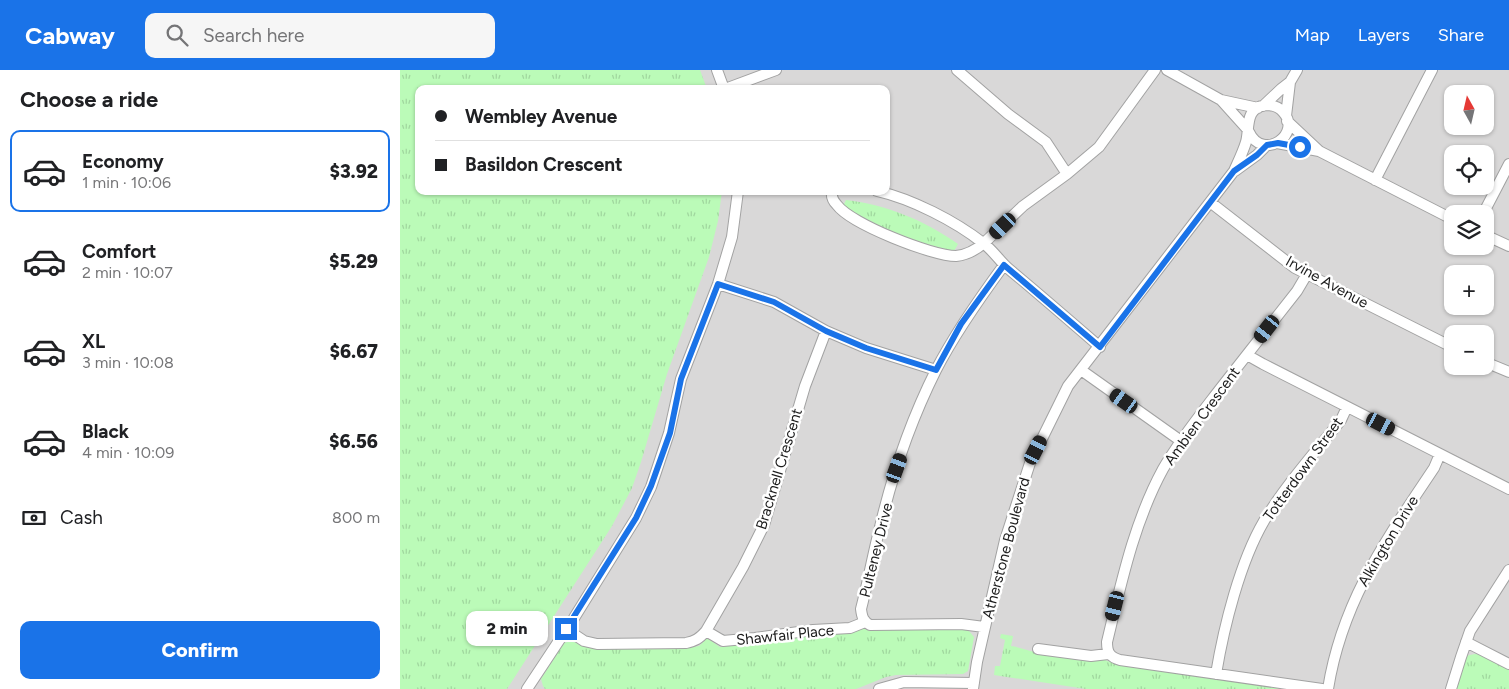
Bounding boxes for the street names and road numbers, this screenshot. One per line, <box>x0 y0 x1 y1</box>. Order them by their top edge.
street label: Irvine Avenue <box>1283 252 1371 312</box>
street label: Ambien Crescent <box>1160 363 1244 469</box>
street label: Bracknell Crescent <box>752 406 806 532</box>
street label: Totterdown Street <box>1259 413 1347 524</box>
street label: Atherstone Boulevard <box>978 475 1034 621</box>
street label: Alkington Drive <box>1354 492 1422 590</box>
street label: Pulteney Drive <box>856 501 896 599</box>
street label: Shawfair Place <box>735 621 835 649</box>

